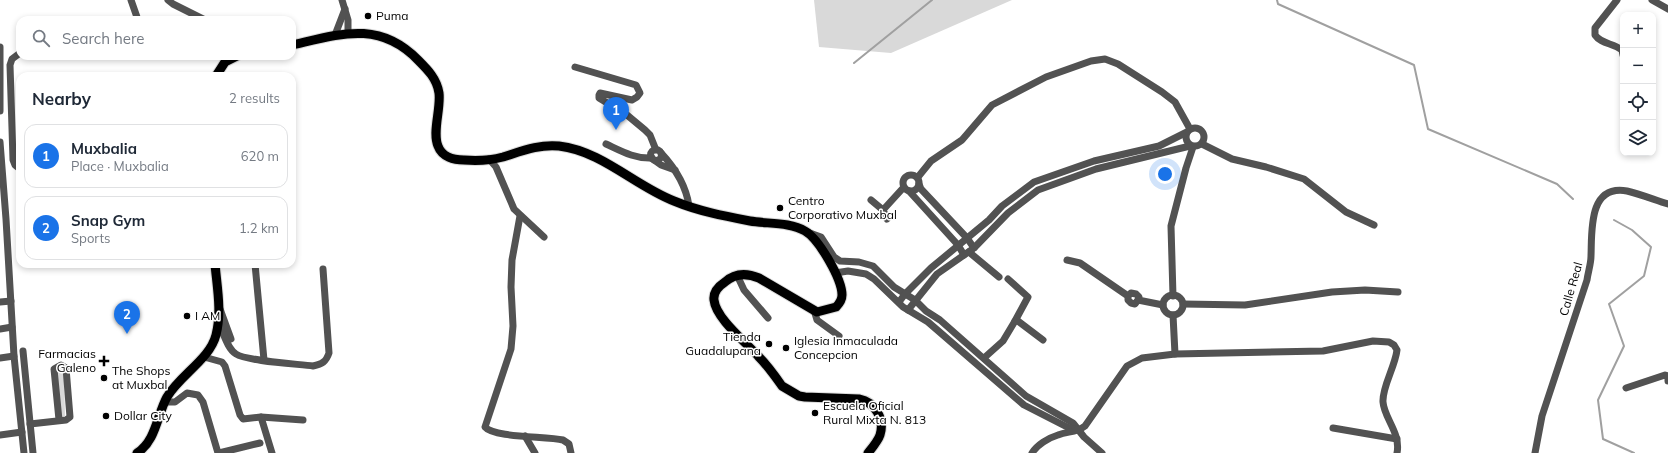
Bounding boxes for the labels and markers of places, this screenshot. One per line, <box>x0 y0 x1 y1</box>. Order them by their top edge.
place label: Puma <box>376 8 408 23</box>
marker: Puma <box>363 11 373 21</box>
pin: 1 <box>603 97 629 130</box>
place label: Centro Corporativo Muxbal <box>788 193 897 222</box>
marker: Centro Corporativo Muxbal <box>775 203 785 213</box>
pin: 2 <box>114 301 140 334</box>
place label: I AM <box>195 308 220 323</box>
marker: I AM <box>182 311 192 321</box>
place label: Tienda Guadalupana <box>685 329 761 358</box>
place label: Iglesia Inmaculada Concepcion <box>794 333 898 362</box>
marker: Tienda Guadalupana <box>764 339 774 349</box>
marker: Iglesia Inmaculada Concepcion <box>781 343 791 353</box>
place label: Farmacias Galeno <box>38 346 96 375</box>
marker: Farmacias Galeno <box>99 356 109 366</box>
place label: The Shops at Muxbal <box>112 363 171 392</box>
marker: The Shops at Muxbal <box>99 373 109 383</box>
place label: Escuela Oficial Rural Mixta N. 813 <box>823 398 926 427</box>
place label: Dollar City <box>114 408 173 423</box>
marker: Escuela Oficial Rural Mixta N. 813 <box>810 408 820 418</box>
marker: Dollar City <box>101 411 111 421</box>

